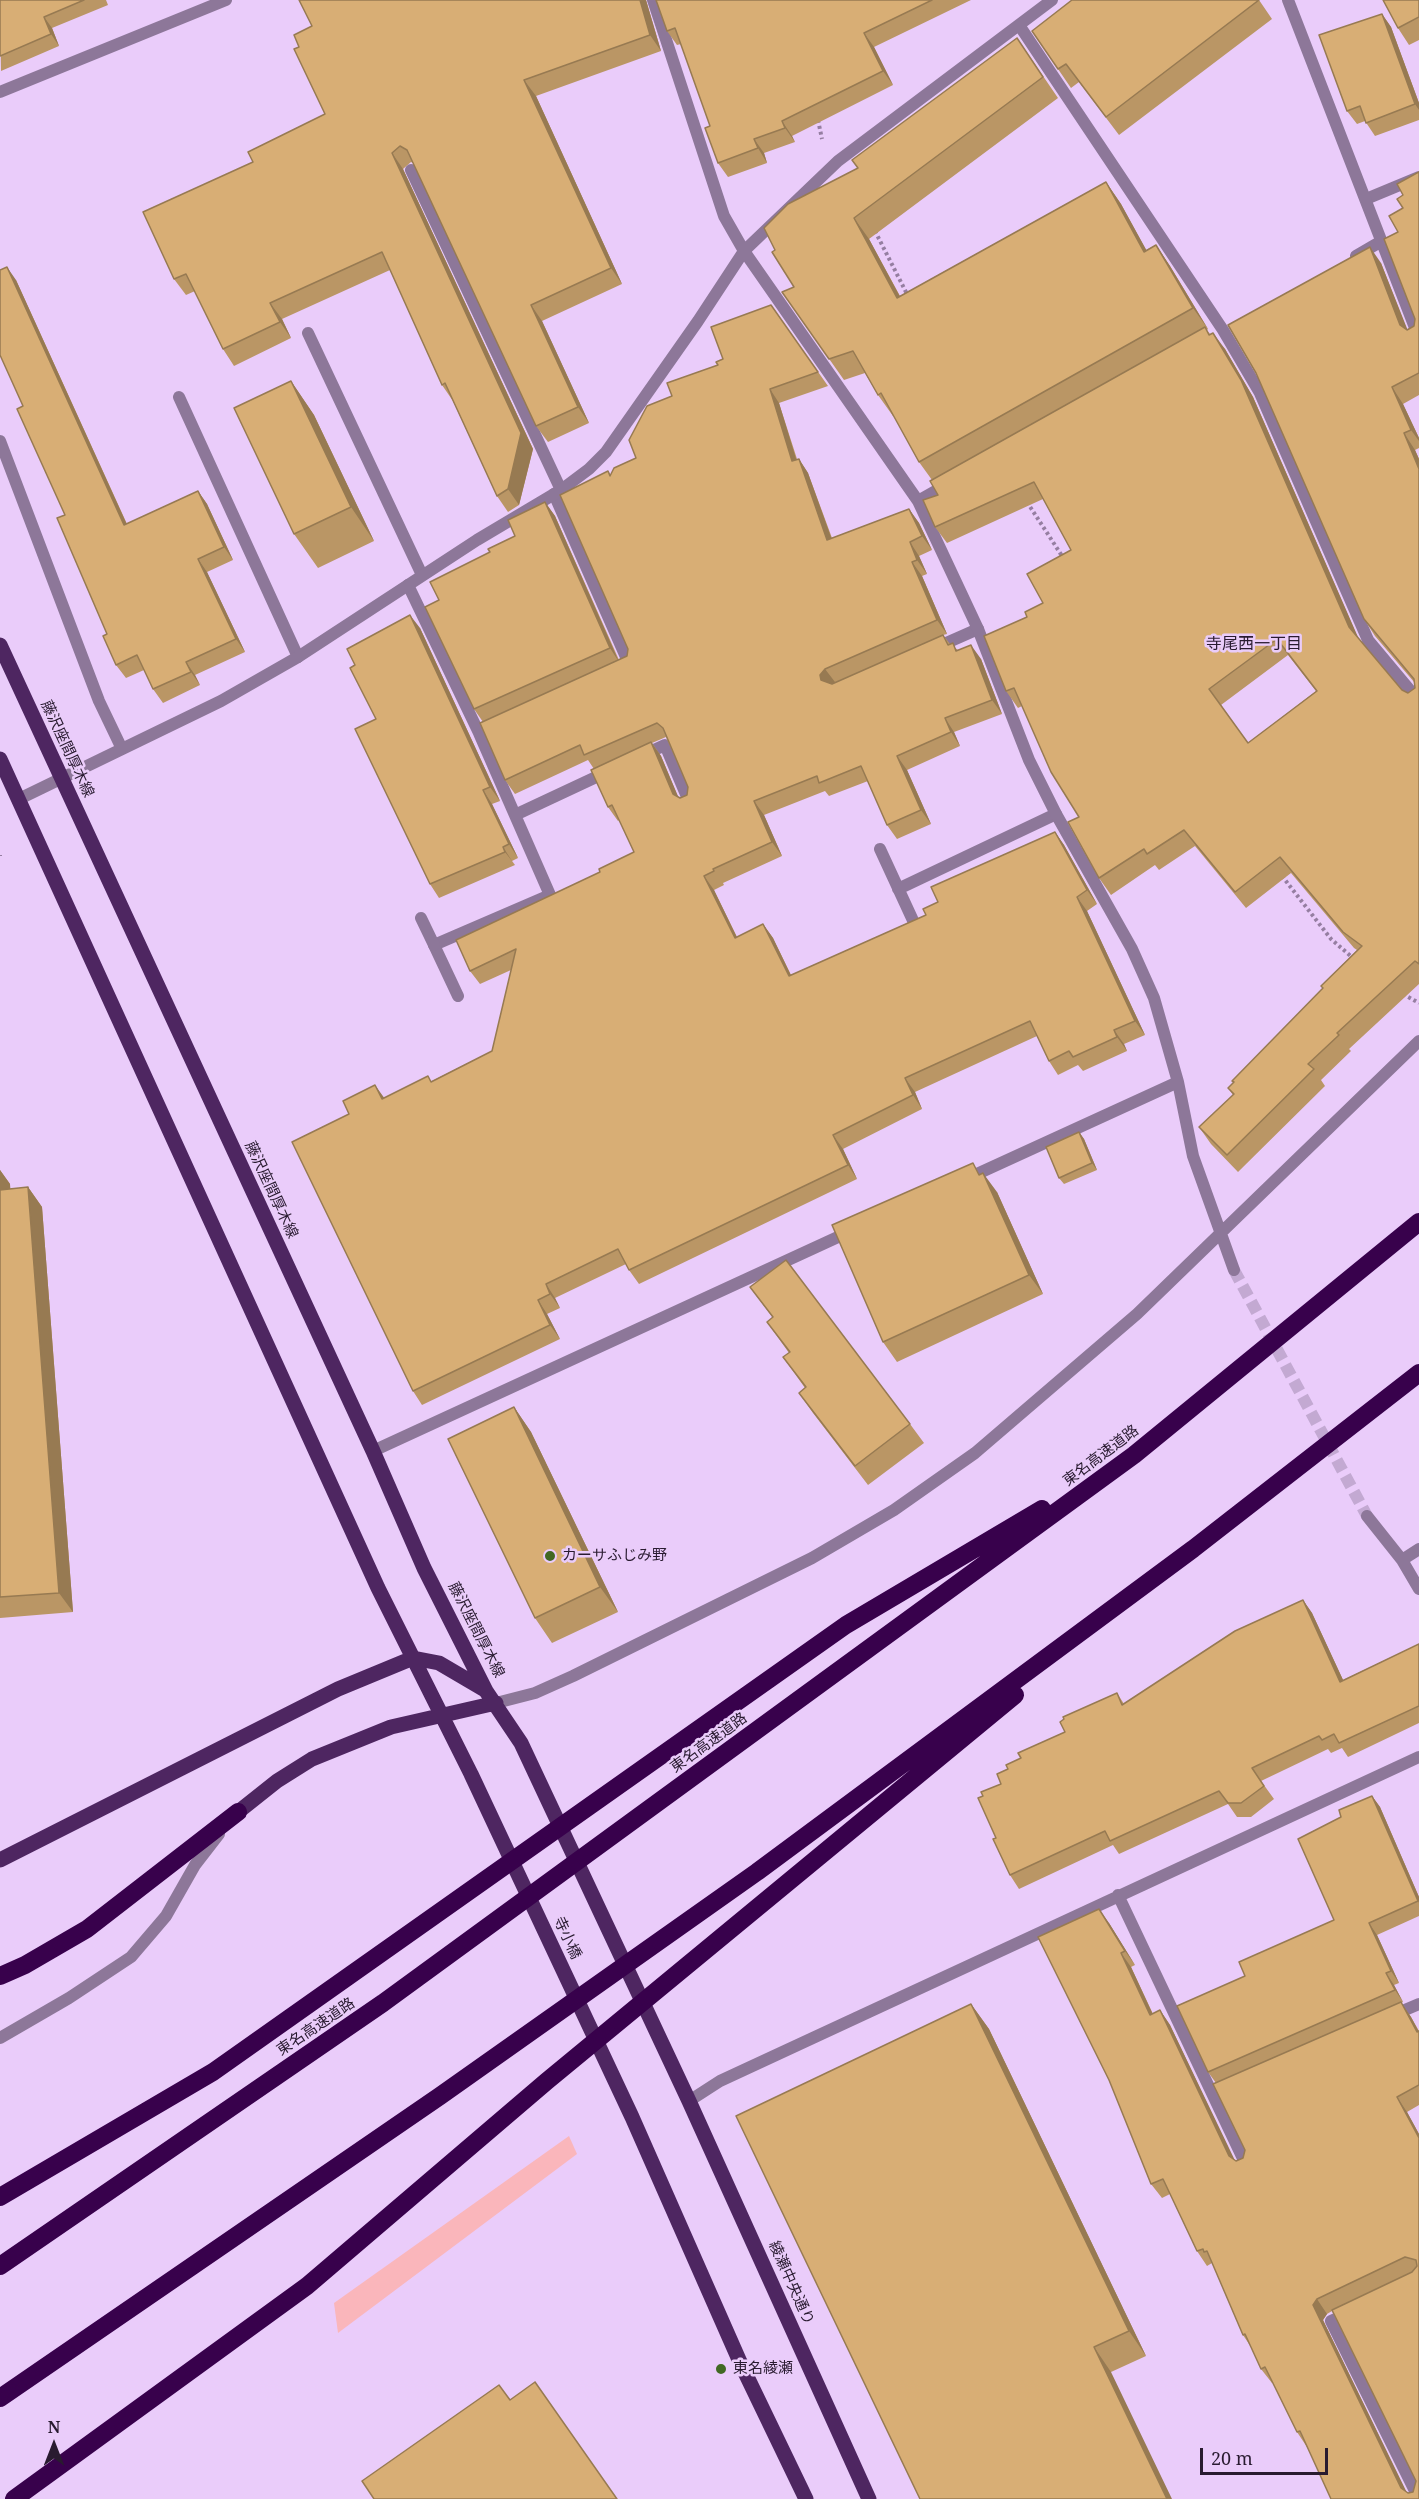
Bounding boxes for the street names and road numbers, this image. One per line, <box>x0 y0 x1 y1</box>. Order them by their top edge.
street label: 藤沢座間厚木線 <box>37 698 97 800</box>
street label: 藤沢座間厚木線 <box>241 1139 301 1241</box>
street label: 東名高速道路 <box>1060 1422 1142 1490</box>
street label: 藤沢座間厚木線 <box>444 1579 508 1681</box>
street label: 東名高速道路 <box>667 1709 751 1777</box>
street label: 寺小橋 <box>549 1914 585 1962</box>
street label: 東名高速道路 <box>274 1994 358 2060</box>
street label: 綾瀬中央通り <box>764 2238 818 2328</box>

